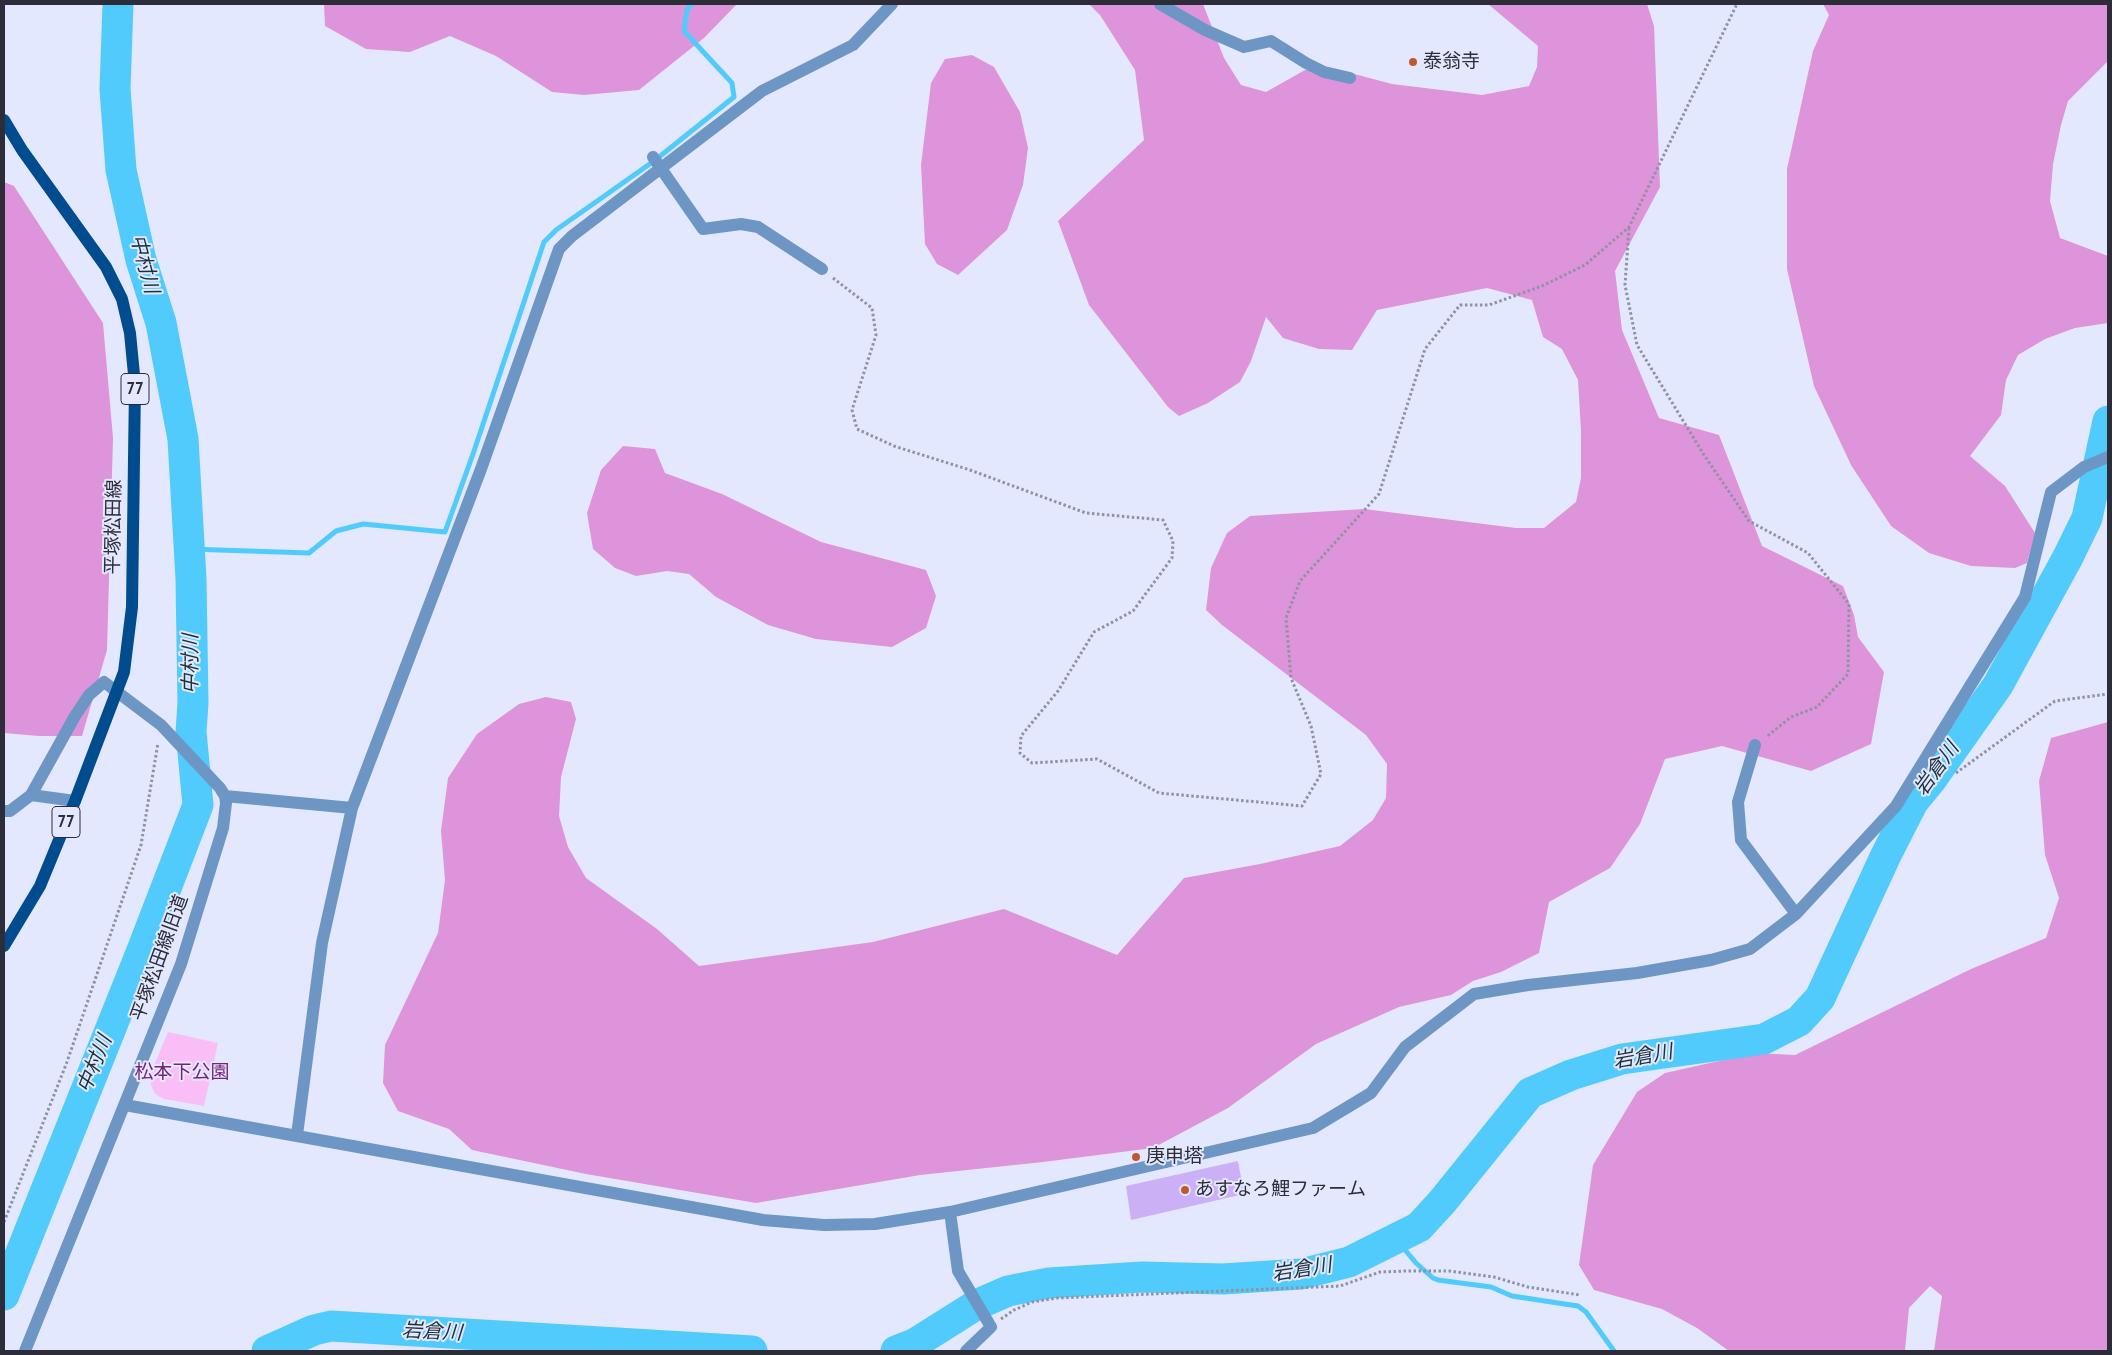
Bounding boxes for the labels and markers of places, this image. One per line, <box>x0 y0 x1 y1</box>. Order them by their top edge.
place label: 泰翁寺 <box>1423 51 1480 73</box>
marker: 泰翁寺 <box>1407 56 1419 68</box>
place label: 庚申塔 <box>1146 1146 1203 1168</box>
marker: 庚申塔 <box>1130 1151 1142 1163</box>
place label: あすなろ鯉ファーム <box>1195 1179 1366 1201</box>
marker: あすなろ鯉ファーム <box>1179 1184 1191 1196</box>

